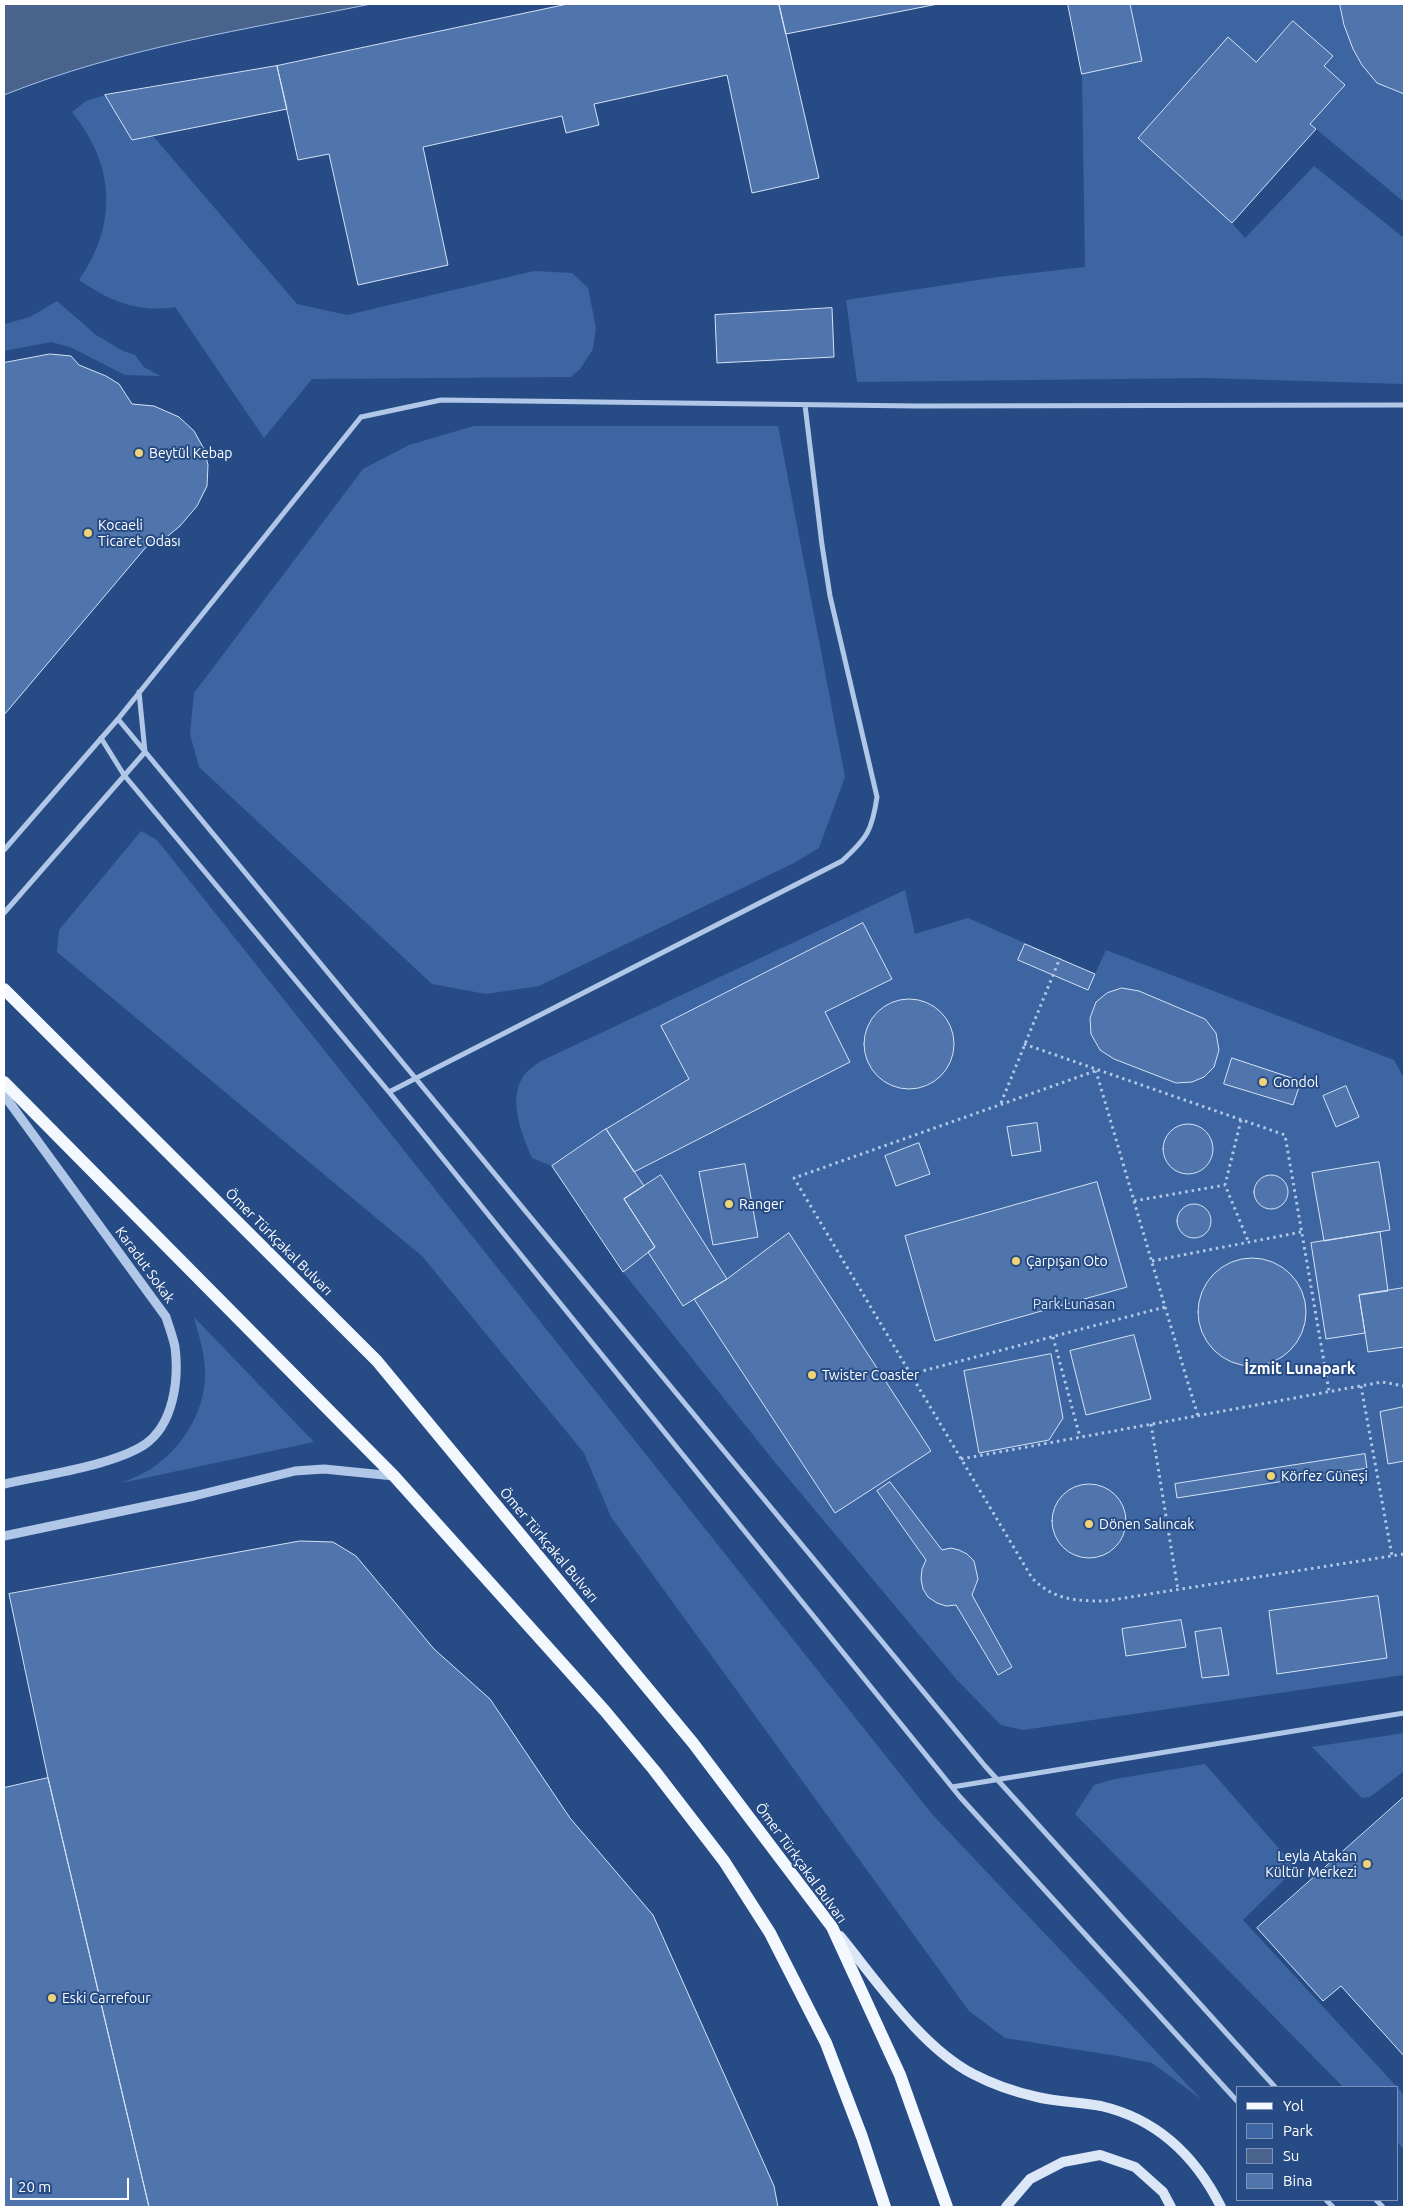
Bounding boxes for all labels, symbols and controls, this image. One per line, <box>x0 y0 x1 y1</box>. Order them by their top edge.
place label: Beytül Kebap <box>149 445 232 461</box>
marker: Beytül Kebap <box>133 447 145 459</box>
place label: Kocaeli Ticaret Odası <box>98 517 181 550</box>
marker: Kocaeli Ticaret Odası <box>82 527 94 539</box>
place label: Gondol <box>1273 1074 1319 1090</box>
marker: Gondol <box>1257 1076 1269 1088</box>
street label: Ömer Türkçakal Bulvarı <box>222 1185 336 1299</box>
place label: Ranger <box>739 1196 784 1212</box>
marker: Ranger <box>723 1198 735 1210</box>
street label: Karadut Sokak <box>112 1224 178 1306</box>
place label: Çarpışan Oto <box>1026 1253 1108 1269</box>
marker: Çarpışan Oto <box>1010 1255 1022 1267</box>
park label: Park Lunasan <box>1033 1296 1115 1312</box>
district label: İzmit Lunapark <box>1244 1359 1356 1379</box>
place label: Twister Coaster <box>822 1367 919 1383</box>
marker: Twister Coaster <box>806 1369 818 1381</box>
place label: Körfez Güneşi <box>1281 1468 1368 1484</box>
marker: Körfez Güneşi <box>1265 1470 1277 1482</box>
street label: Ömer Türkçakal Bulvarı <box>496 1484 602 1606</box>
place label: Dönen Salıncak <box>1099 1516 1194 1532</box>
marker: Dönen Salıncak <box>1083 1518 1095 1530</box>
street label: Ömer Türkçakal Bulvarı <box>752 1800 850 1926</box>
place label: Leyla Atakan Kültür Merkezi <box>1265 1848 1357 1880</box>
marker: Leyla Atakan Kültür Merkezi <box>1361 1858 1373 1870</box>
place label: Eski Carrefour <box>62 1990 151 2006</box>
marker: Eski Carrefour <box>46 1992 58 2004</box>
legend <box>1236 2086 1398 2201</box>
text: Yol <box>1283 2097 1304 2114</box>
text: Park <box>1283 2122 1313 2139</box>
text: Su <box>1283 2147 1299 2164</box>
scale bar <box>12 2168 131 2200</box>
text: Bina <box>1283 2172 1312 2189</box>
text: 20 m <box>18 2178 51 2195</box>

